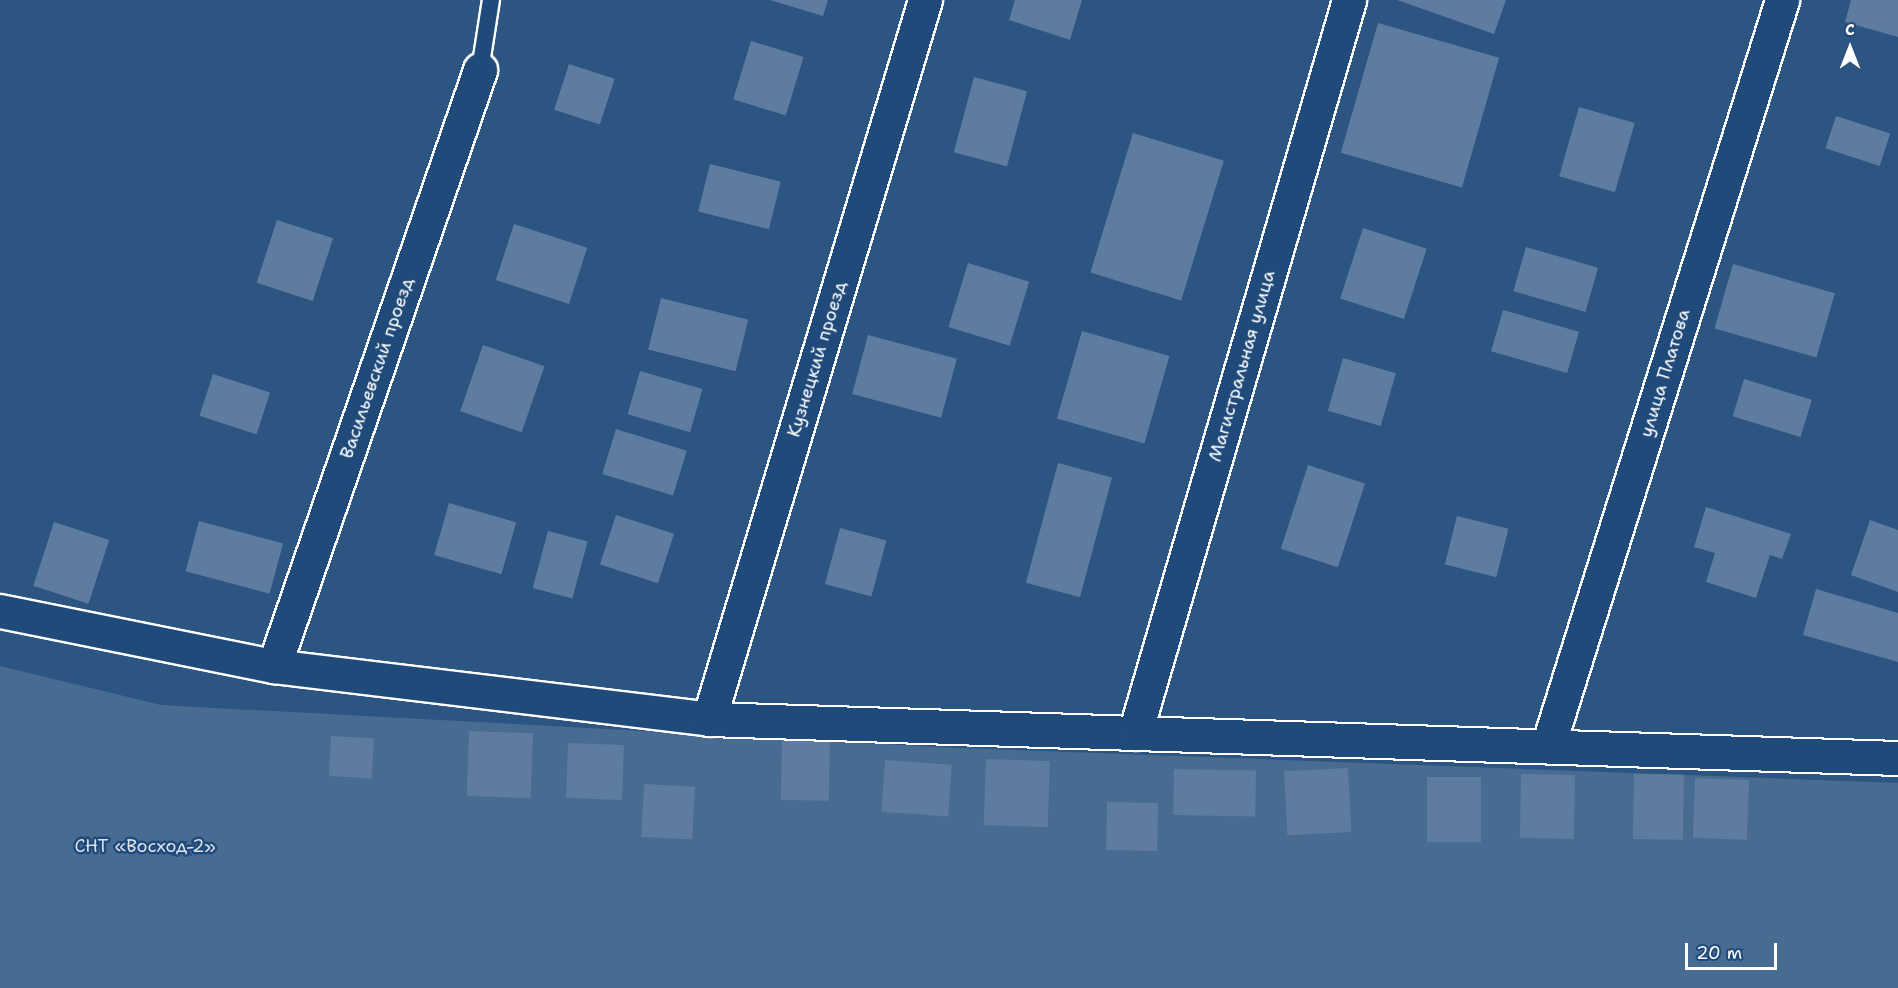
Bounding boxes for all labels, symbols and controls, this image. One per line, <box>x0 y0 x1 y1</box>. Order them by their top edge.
north arrow <box>1820 18 1880 78</box>
text: С <box>1845 19 1855 40</box>
street label: Магистральная улица <box>1204 268 1280 464</box>
street label: Васильевский проезд <box>336 275 418 461</box>
street label: Кузнецкий проезд <box>783 278 851 440</box>
street label: улица Платова <box>1635 306 1695 440</box>
park label: СНТ «Восход-2» <box>74 835 216 857</box>
scale bar <box>1688 931 1780 969</box>
text: 20 m <box>1696 941 1742 965</box>

